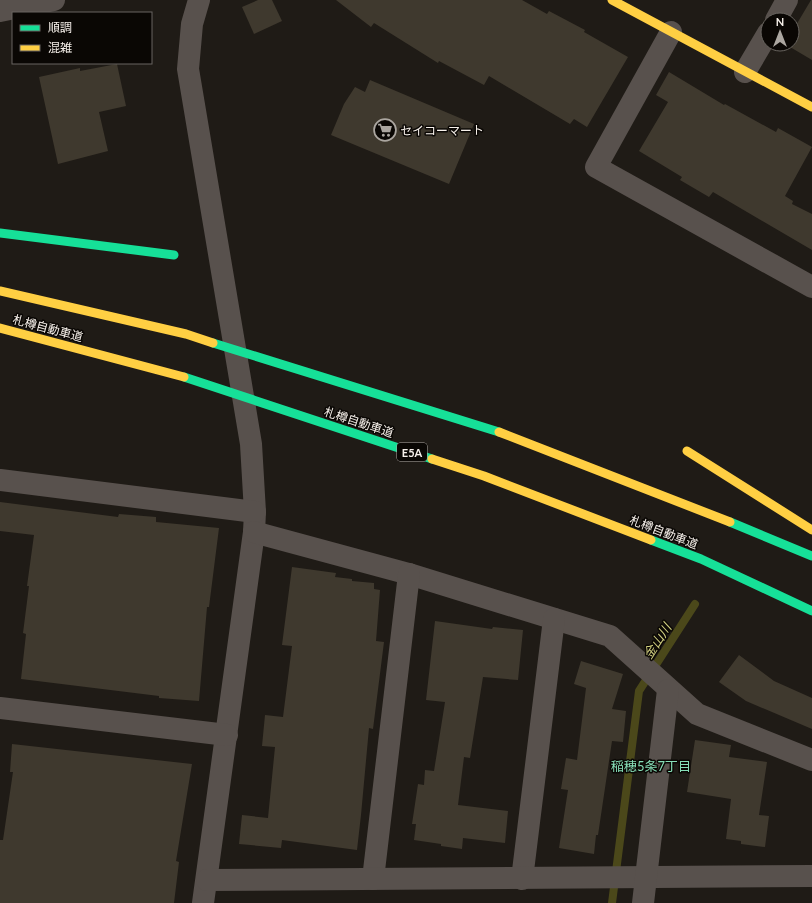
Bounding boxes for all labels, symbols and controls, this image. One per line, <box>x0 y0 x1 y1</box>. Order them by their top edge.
legend <box>12 12 152 64</box>
north arrow <box>760 12 800 52</box>
text: N <box>776 15 784 28</box>
text: 順調 <box>48 20 72 35</box>
text: 混雑 <box>48 40 72 55</box>
supermarket icon: セイコーマート <box>372 117 398 143</box>
place label: セイコーマート <box>400 123 484 138</box>
street label: 札樽自動車道 <box>11 311 85 345</box>
street label: 札樽自動車道 <box>322 404 396 440</box>
road number: E5A <box>397 443 427 461</box>
street label: 札樽自動車道 <box>628 512 700 552</box>
water label: 金山川 <box>640 619 675 662</box>
district label: 稲穂5条7丁目 <box>611 758 691 774</box>

